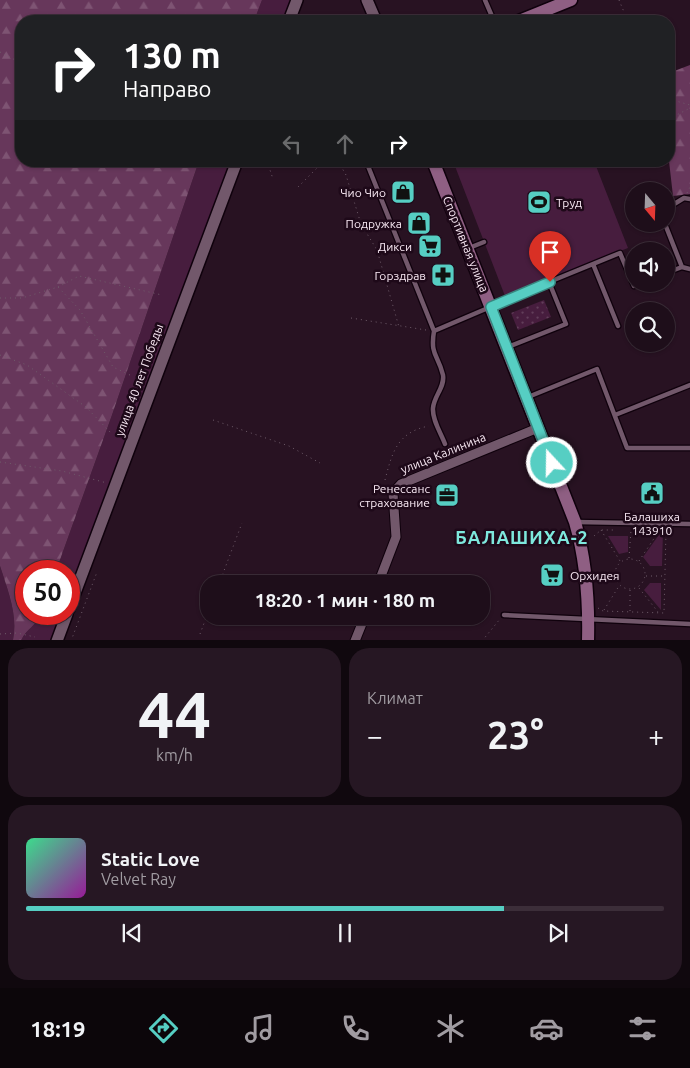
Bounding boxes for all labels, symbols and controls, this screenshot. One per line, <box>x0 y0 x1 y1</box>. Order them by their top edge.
icon: right <box>40 35 105 100</box>
text: 130 m <box>123 35 221 75</box>
text: Направо <box>123 76 211 101</box>
icon: left <box>278 130 306 158</box>
icon: ahead <box>331 130 359 158</box>
icon: right <box>384 130 412 158</box>
shop icon: Чио Чио <box>390 179 416 205</box>
north arrow <box>625 182 675 232</box>
map controls <box>625 182 675 352</box>
place label: Чио Чио <box>340 186 386 199</box>
sports icon: Труд <box>526 189 552 215</box>
street label: Спортивная улица <box>441 194 491 294</box>
place label: Труд <box>556 196 582 209</box>
shop icon: Подружка <box>406 210 432 236</box>
place label: Подружка <box>346 217 402 230</box>
pin <box>529 231 571 282</box>
supermarket icon: Дикси <box>417 233 443 259</box>
icon: arrive <box>536 238 564 266</box>
place label: Дикси <box>378 240 412 253</box>
button: sound <box>625 242 675 292</box>
pharmacy icon: Горздрав <box>430 262 456 288</box>
place label: Горздрав <box>375 269 426 282</box>
button: search <box>625 302 675 352</box>
street label: улица 40 лет Победы <box>113 322 165 438</box>
street label: улица Калинина <box>399 430 487 476</box>
position arrow <box>525 436 577 488</box>
public building icon: Балашиха 143910 <box>639 480 665 506</box>
place label: Ренессанс страхование <box>359 482 430 509</box>
office icon: Ренессанс страхование <box>434 482 460 508</box>
place label: Балашиха 143910 <box>624 510 680 537</box>
district label: БАЛАШИХА-2 <box>455 527 589 547</box>
speed limit sign: 50 <box>15 560 80 625</box>
supermarket icon: Орхидея <box>539 562 565 588</box>
place label: Орхидея <box>570 569 620 582</box>
text: 18:20 · 1 мин · 180 m <box>255 589 435 611</box>
text: 44 <box>138 677 211 750</box>
text: Климат <box>367 689 423 707</box>
text: 23° <box>487 714 544 756</box>
text: − <box>367 720 383 751</box>
text: + <box>648 720 664 751</box>
text: km/h <box>156 746 193 764</box>
text: Static Love <box>101 848 200 870</box>
text: Velvet Ray <box>101 870 176 888</box>
icon: previous <box>118 919 146 947</box>
icon: pause <box>331 919 359 947</box>
icon: next <box>544 919 572 947</box>
icon: directions <box>146 1011 181 1046</box>
icon: music <box>242 1011 277 1046</box>
icon: phone <box>338 1011 373 1046</box>
icon: climate <box>433 1011 468 1046</box>
icon: car <box>529 1011 564 1046</box>
icon: filters <box>625 1011 660 1046</box>
text: 18:19 <box>30 1016 85 1041</box>

